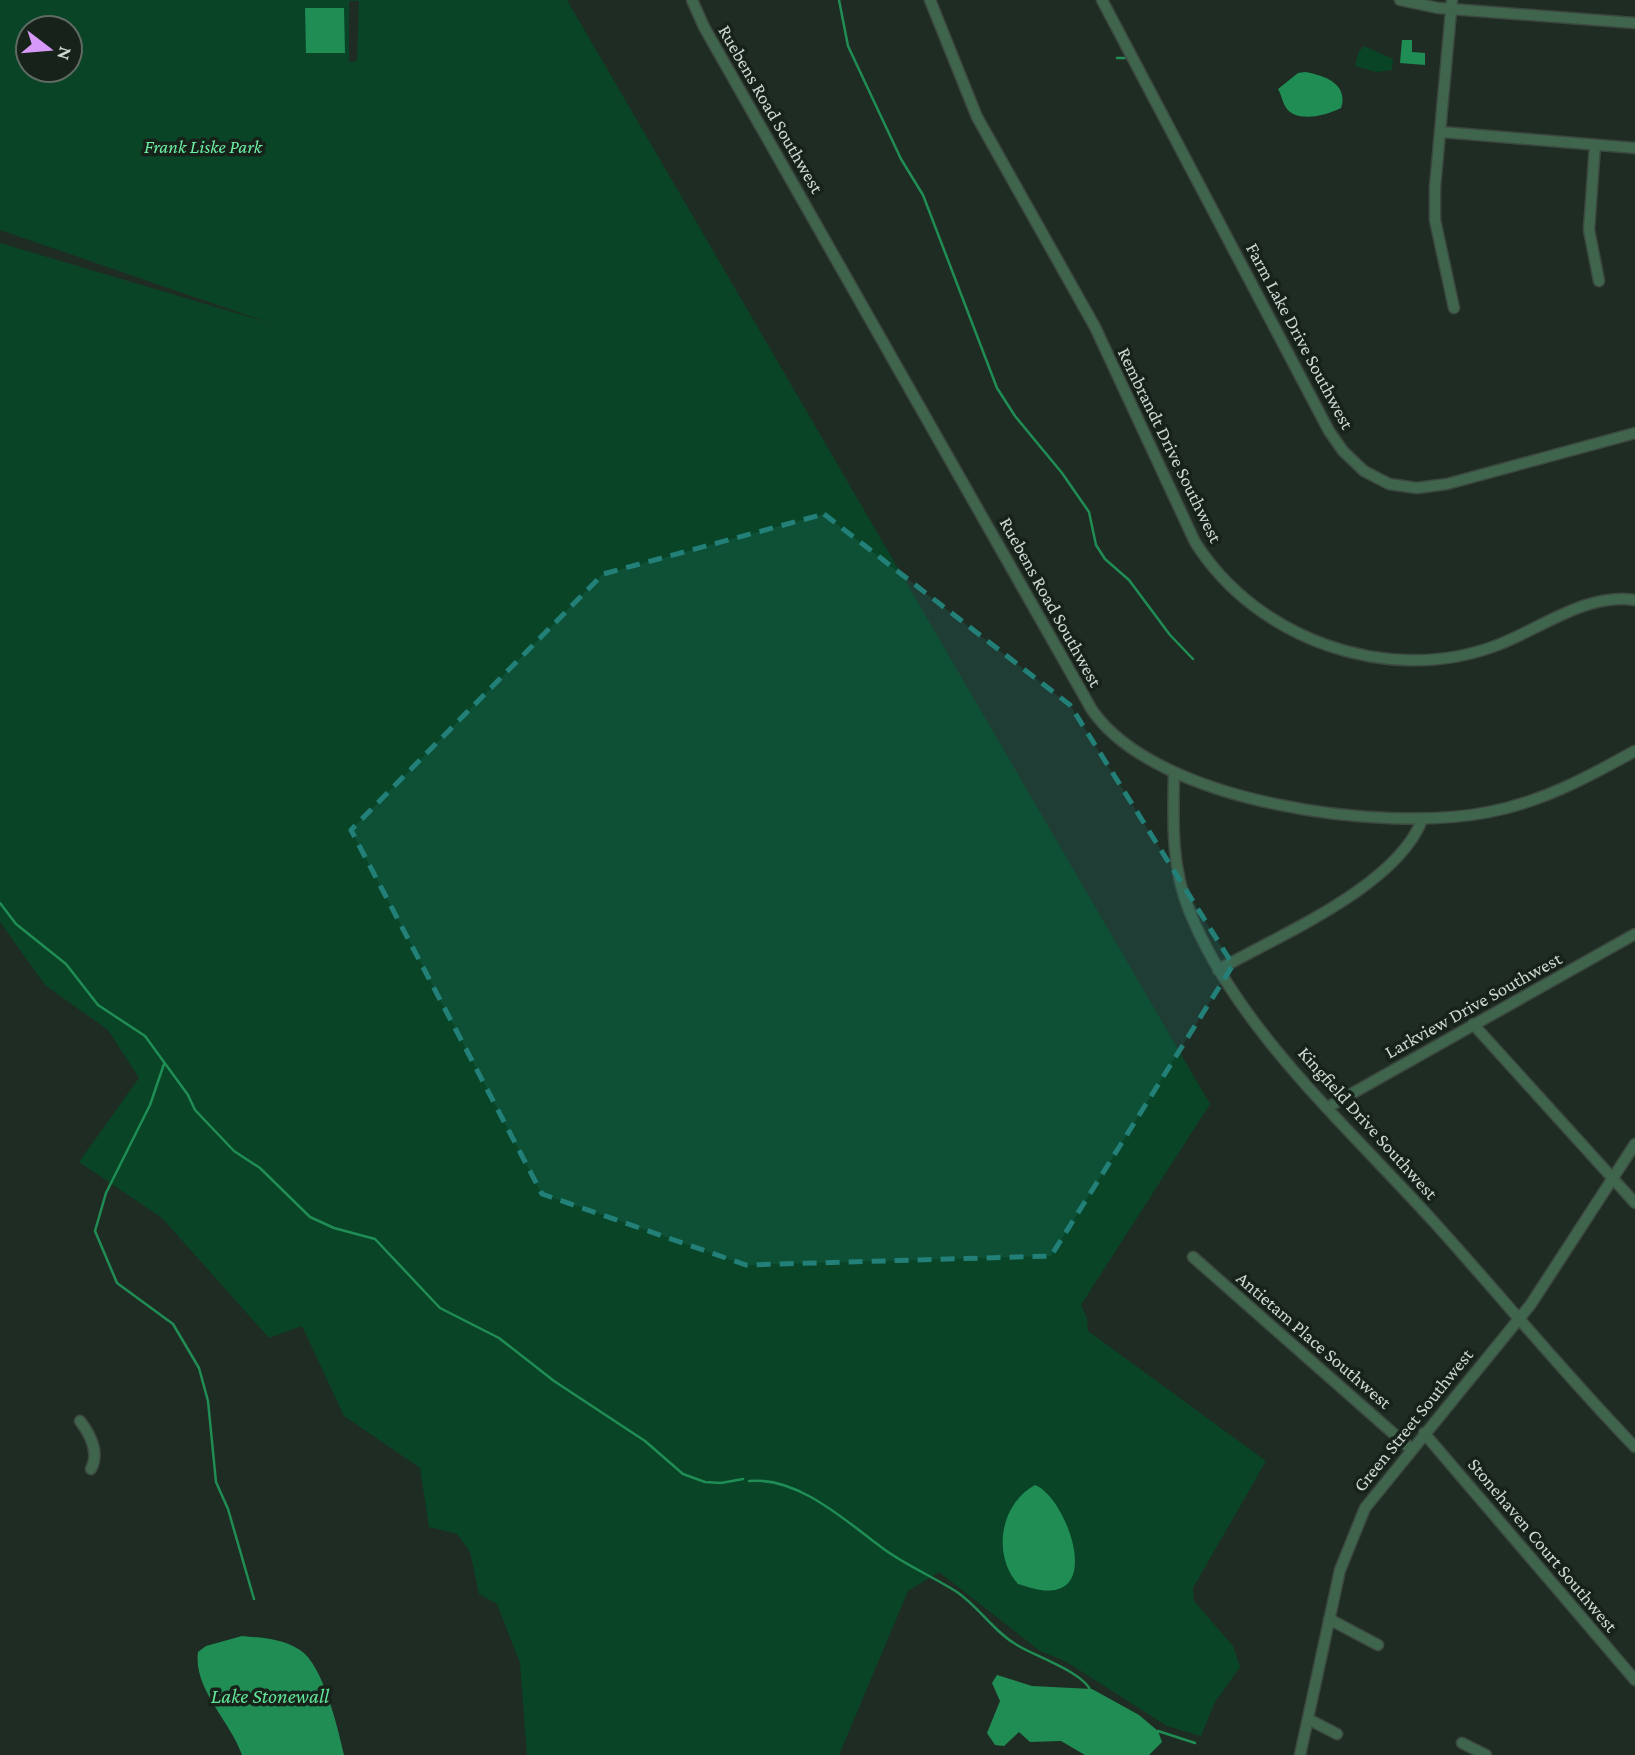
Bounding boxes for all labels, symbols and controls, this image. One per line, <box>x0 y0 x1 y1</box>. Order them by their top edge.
north arrow <box>14 14 84 84</box>
street label: Ruebens Road Southwest <box>714 21 828 197</box>
text: N <box>53 44 77 63</box>
park label: Frank Liske Park <box>144 136 263 157</box>
street label: Farm Lake Drive Southwest <box>1242 239 1358 433</box>
street label: Rembrandt Drive Southwest <box>1114 344 1227 547</box>
street label: Ruebens Road Southwest <box>996 513 1107 691</box>
street label: Larkview Drive Southwest <box>1381 947 1566 1062</box>
street label: Kingfield Drive Southwest <box>1294 1042 1443 1204</box>
street label: Antietam Place Southwest <box>1232 1267 1396 1413</box>
street label: Green Street Southwest <box>1349 1344 1478 1496</box>
street label: Stonehaven Court Southwest <box>1464 1454 1622 1637</box>
water label: Lake Stonewall <box>211 1684 330 1708</box>

